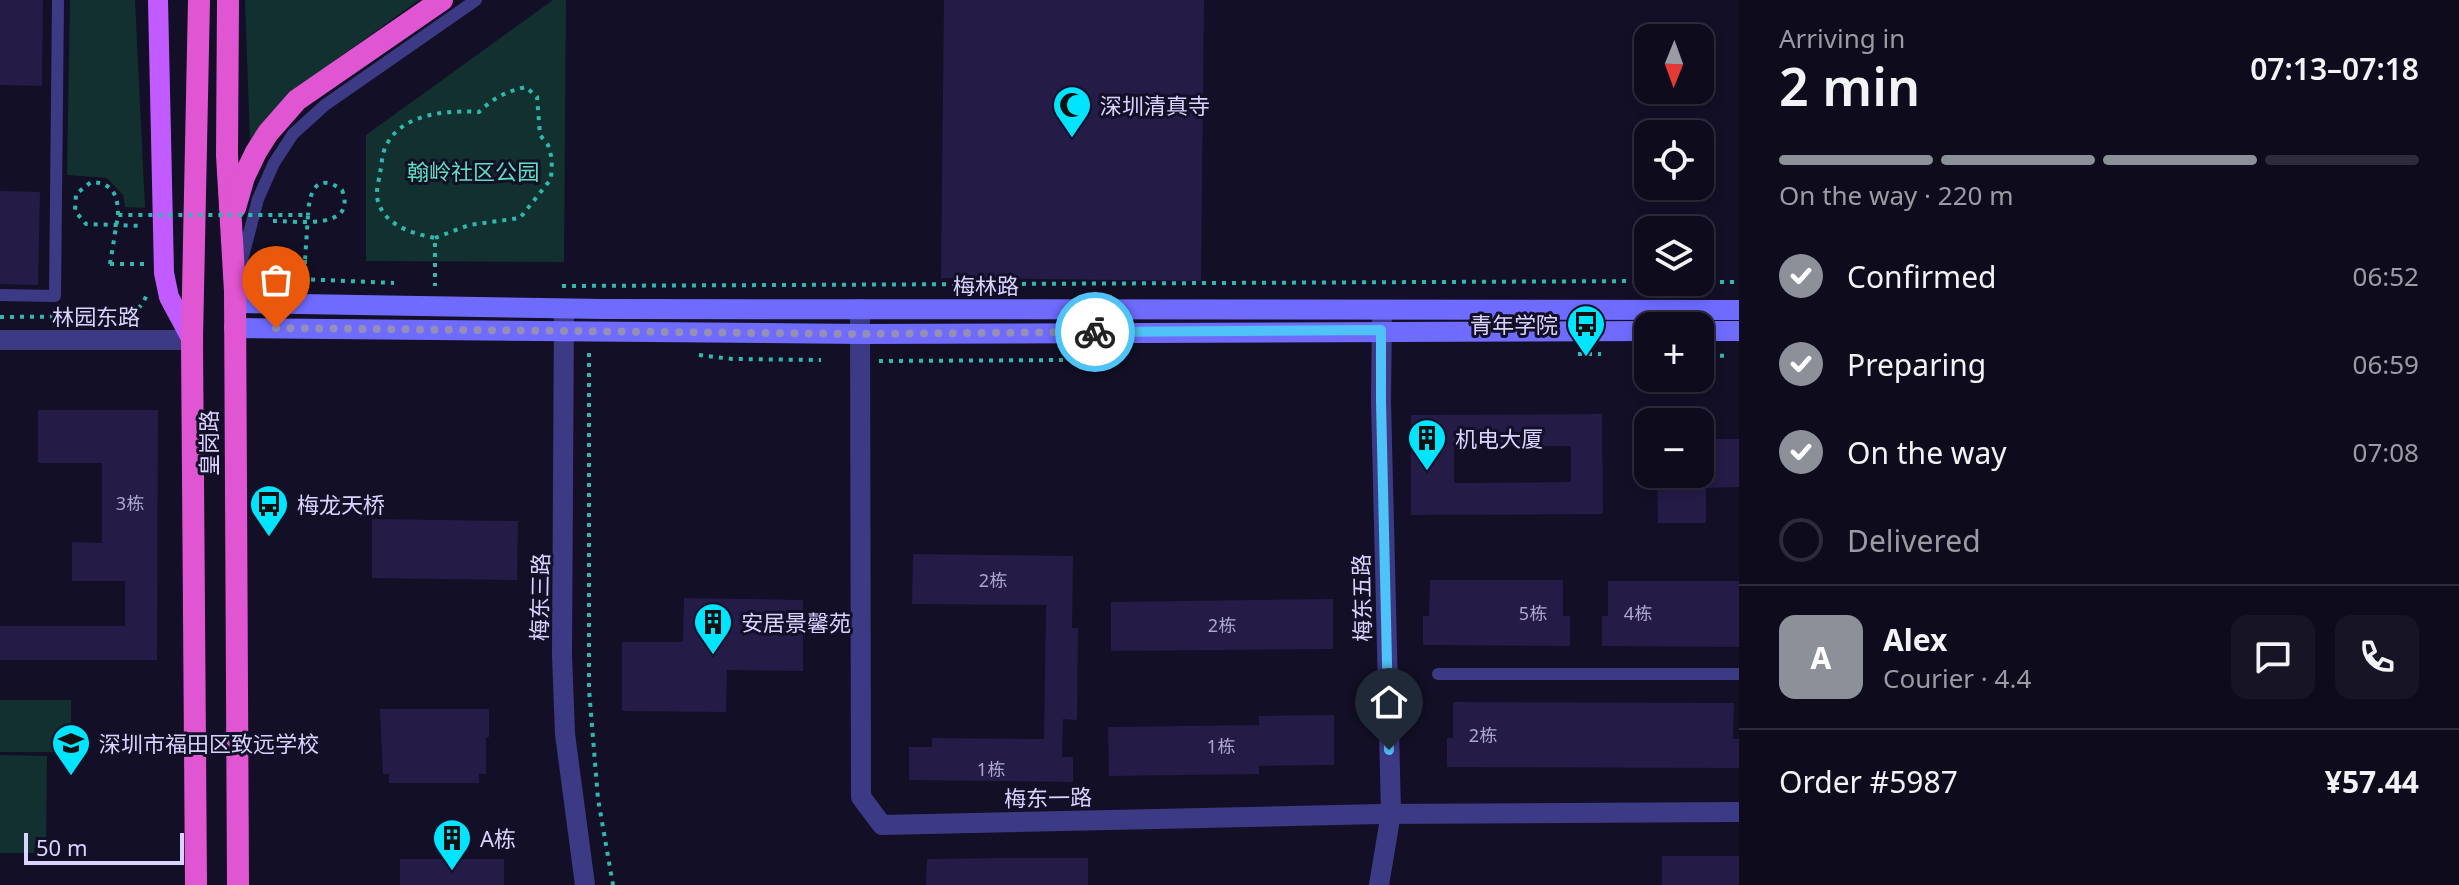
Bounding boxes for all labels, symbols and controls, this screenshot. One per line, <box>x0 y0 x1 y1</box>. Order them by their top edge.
text: Arriving in <box>1779 20 1905 56</box>
north arrow <box>1634 24 1714 104</box>
map controls <box>1634 24 1714 488</box>
text: 07:13–07:18 <box>2250 48 2419 89</box>
text: 2 min <box>1779 50 1920 121</box>
mosque icon: 深圳清真寺 <box>1051 84 1093 139</box>
place label: 深圳清真寺 <box>1100 90 1210 120</box>
button: locate <box>1634 120 1714 200</box>
park label: 翰岭社区公园 <box>407 156 539 186</box>
text: On the way · 220 m <box>1779 177 2013 213</box>
button: layers <box>1634 216 1714 296</box>
pin <box>242 246 310 328</box>
icon: check <box>1779 254 1823 298</box>
text: Confirmed <box>1847 256 1997 297</box>
icon: bag <box>254 258 298 302</box>
text: 06:52 <box>2353 258 2419 294</box>
street label: 梅林路 <box>953 270 1019 300</box>
courier <box>1055 292 1135 372</box>
street label: 林园东路 <box>52 301 140 331</box>
bus stop icon: 青年学院 <box>1565 303 1607 358</box>
place label: 青年学院 <box>1470 309 1558 339</box>
icon: bike <box>1073 310 1117 354</box>
button: + <box>1634 312 1714 392</box>
icon: check <box>1779 342 1823 386</box>
text: Preparing <box>1847 344 1986 385</box>
text: 06:59 <box>2353 346 2419 382</box>
button: − <box>1634 408 1714 488</box>
street label: 皇岗路 <box>193 410 223 476</box>
building icon: 机电大厦 <box>1406 417 1448 472</box>
place label: 机电大厦 <box>1455 423 1543 453</box>
icon: check <box>1779 430 1823 474</box>
text: On the way <box>1847 432 2007 473</box>
text: 07:08 <box>2353 434 2419 470</box>
bus stop icon: 梅龙天桥 <box>248 483 290 538</box>
place label: 梅龙天桥 <box>297 489 385 519</box>
house number: 3栋 <box>116 491 144 515</box>
text: Delivered <box>1847 520 1981 561</box>
street label: 梅东三路 <box>523 553 555 641</box>
street label: 梅东五路 <box>1345 554 1377 642</box>
house number: 2栋 <box>979 568 1007 592</box>
building icon: 安居景馨苑 <box>692 601 734 656</box>
house number: 5栋 <box>1519 601 1547 625</box>
house number: 4栋 <box>1624 601 1652 625</box>
place label: 安居景馨苑 <box>741 607 851 637</box>
house number: 2栋 <box>1208 613 1236 637</box>
button: chat <box>2231 615 2315 699</box>
button: phone <box>2335 615 2419 699</box>
text: Alex <box>1883 619 1947 660</box>
text: A <box>1811 637 1831 678</box>
text: Courier · 4.4 <box>1883 660 2031 696</box>
pin <box>1355 668 1423 750</box>
icon: home <box>1367 680 1411 724</box>
school or university icon: 深圳市福田区致远学校 <box>50 722 92 777</box>
house number: 2栋 <box>1469 723 1497 747</box>
place label: 深圳市福田区致远学校 <box>99 728 319 758</box>
house number: 1栋 <box>1207 734 1235 758</box>
house number: 1栋 <box>977 757 1005 781</box>
text: Order #5987 <box>1779 761 1958 802</box>
text: ¥57.44 <box>2325 761 2419 802</box>
street label: 梅东一路 <box>1004 781 1092 813</box>
building icon: A栋 <box>431 817 473 872</box>
place label: A栋 <box>480 823 516 853</box>
scale bar <box>24 829 184 865</box>
text: 50 m <box>36 832 87 862</box>

